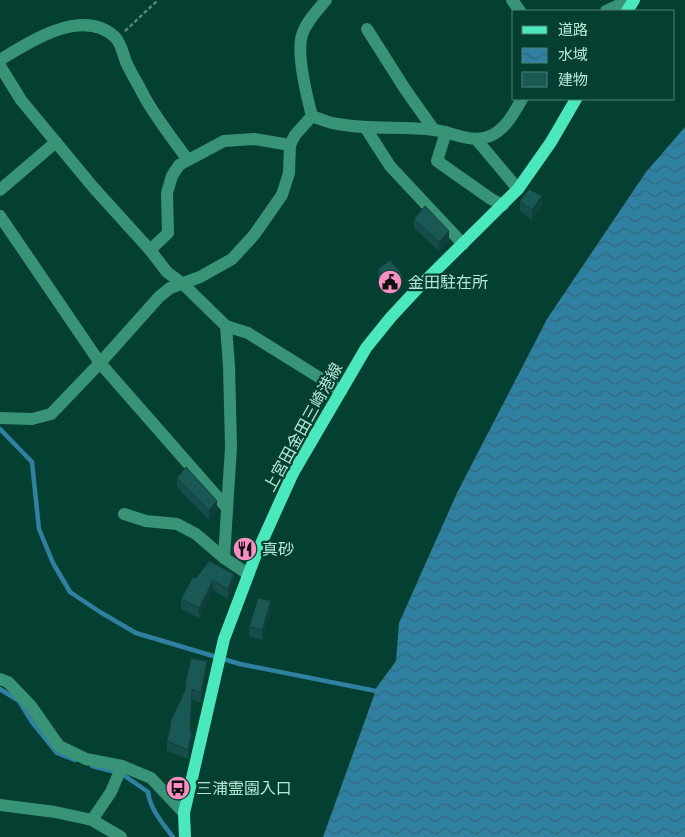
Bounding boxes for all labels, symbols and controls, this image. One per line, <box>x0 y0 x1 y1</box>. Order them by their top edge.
legend <box>512 10 675 100</box>
text: 道路 <box>558 21 588 39</box>
text: 水域 <box>558 46 588 64</box>
text: 建物 <box>558 71 588 89</box>
public building icon: 金田駐在所 <box>377 269 403 295</box>
place label: 金田駐在所 <box>408 273 488 292</box>
street label: 上宮田金田三崎港線 <box>260 359 346 495</box>
restaurant icon: 真砂 <box>232 536 258 562</box>
place label: 真砂 <box>262 540 294 559</box>
bus stop icon: 三浦霊園入口 <box>165 775 191 801</box>
place label: 三浦霊園入口 <box>196 779 292 798</box>

